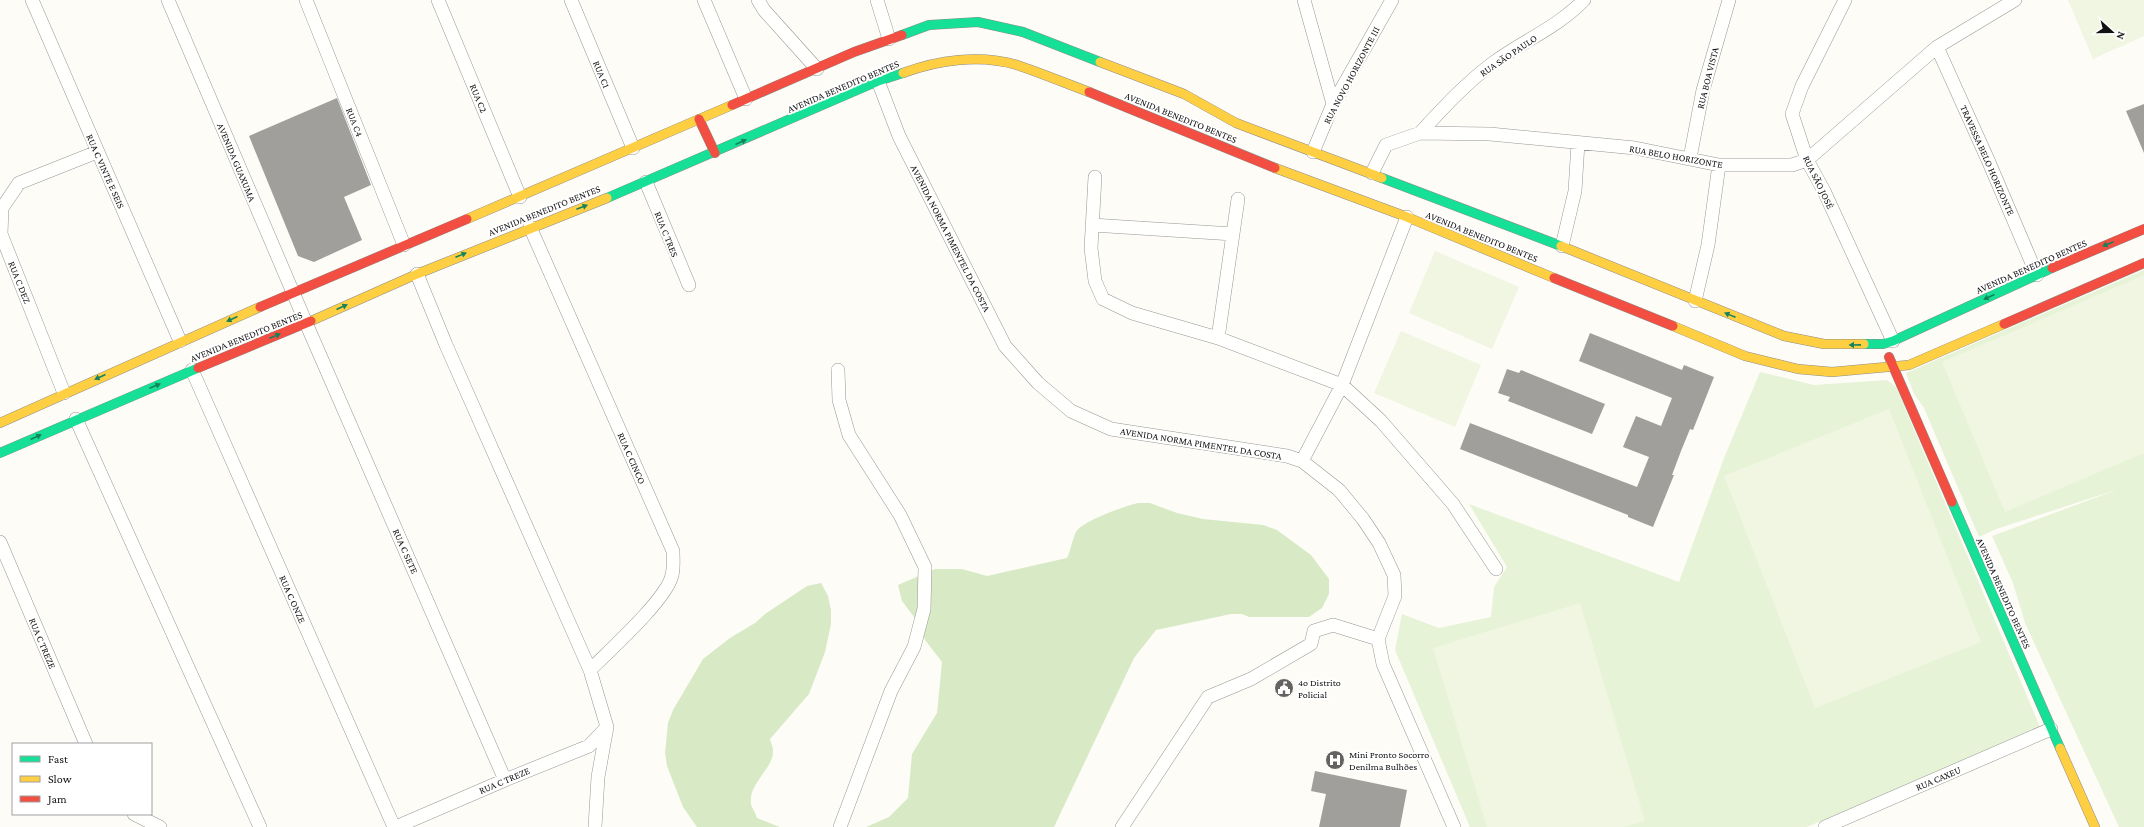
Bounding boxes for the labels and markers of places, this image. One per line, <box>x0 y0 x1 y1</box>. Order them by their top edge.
public building icon: 4o Distrito Policial <box>1273 677 1295 699</box>
place label: 4o Distrito Policial <box>1298 677 1341 700</box>
hospital icon: Mini Pronto Socorro Denilma Bulhões <box>1324 749 1346 771</box>
place label: Mini Pronto Socorro Denilma Bulhões <box>1349 749 1429 772</box>

